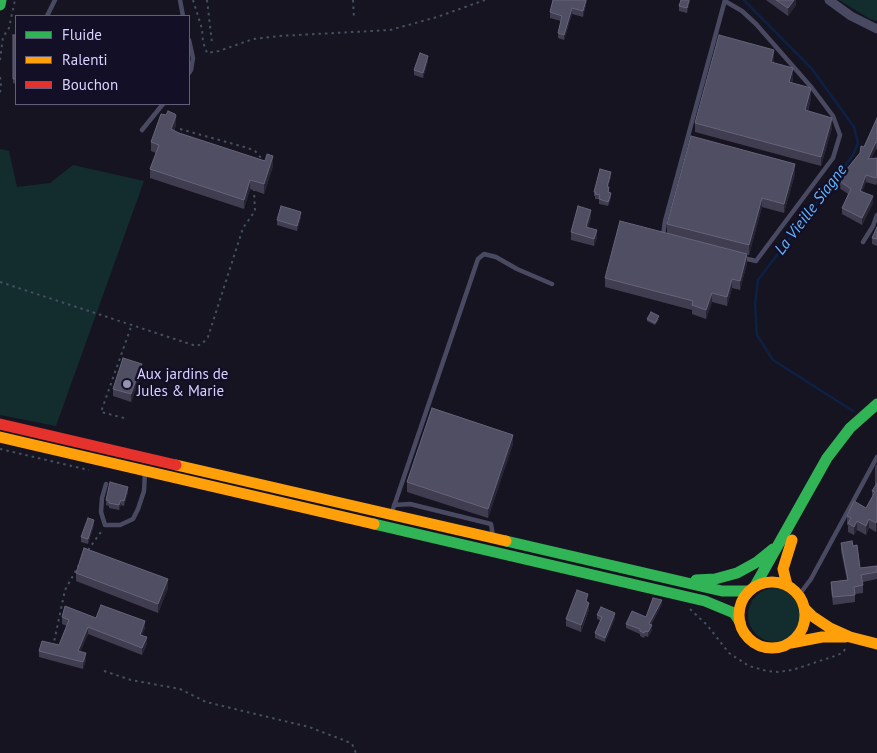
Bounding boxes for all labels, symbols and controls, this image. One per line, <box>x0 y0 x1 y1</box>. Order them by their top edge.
legend <box>15 15 190 105</box>
text: Fluide <box>62 25 102 44</box>
text: Ralenti <box>62 50 108 69</box>
text: Bouchon <box>62 75 118 94</box>
water label: La Vieille Siagne <box>771 161 851 259</box>
place label: Aux jardins de Jules & Marie <box>137 366 228 401</box>
marker: Aux jardins de Jules & Marie <box>121 378 133 390</box>

